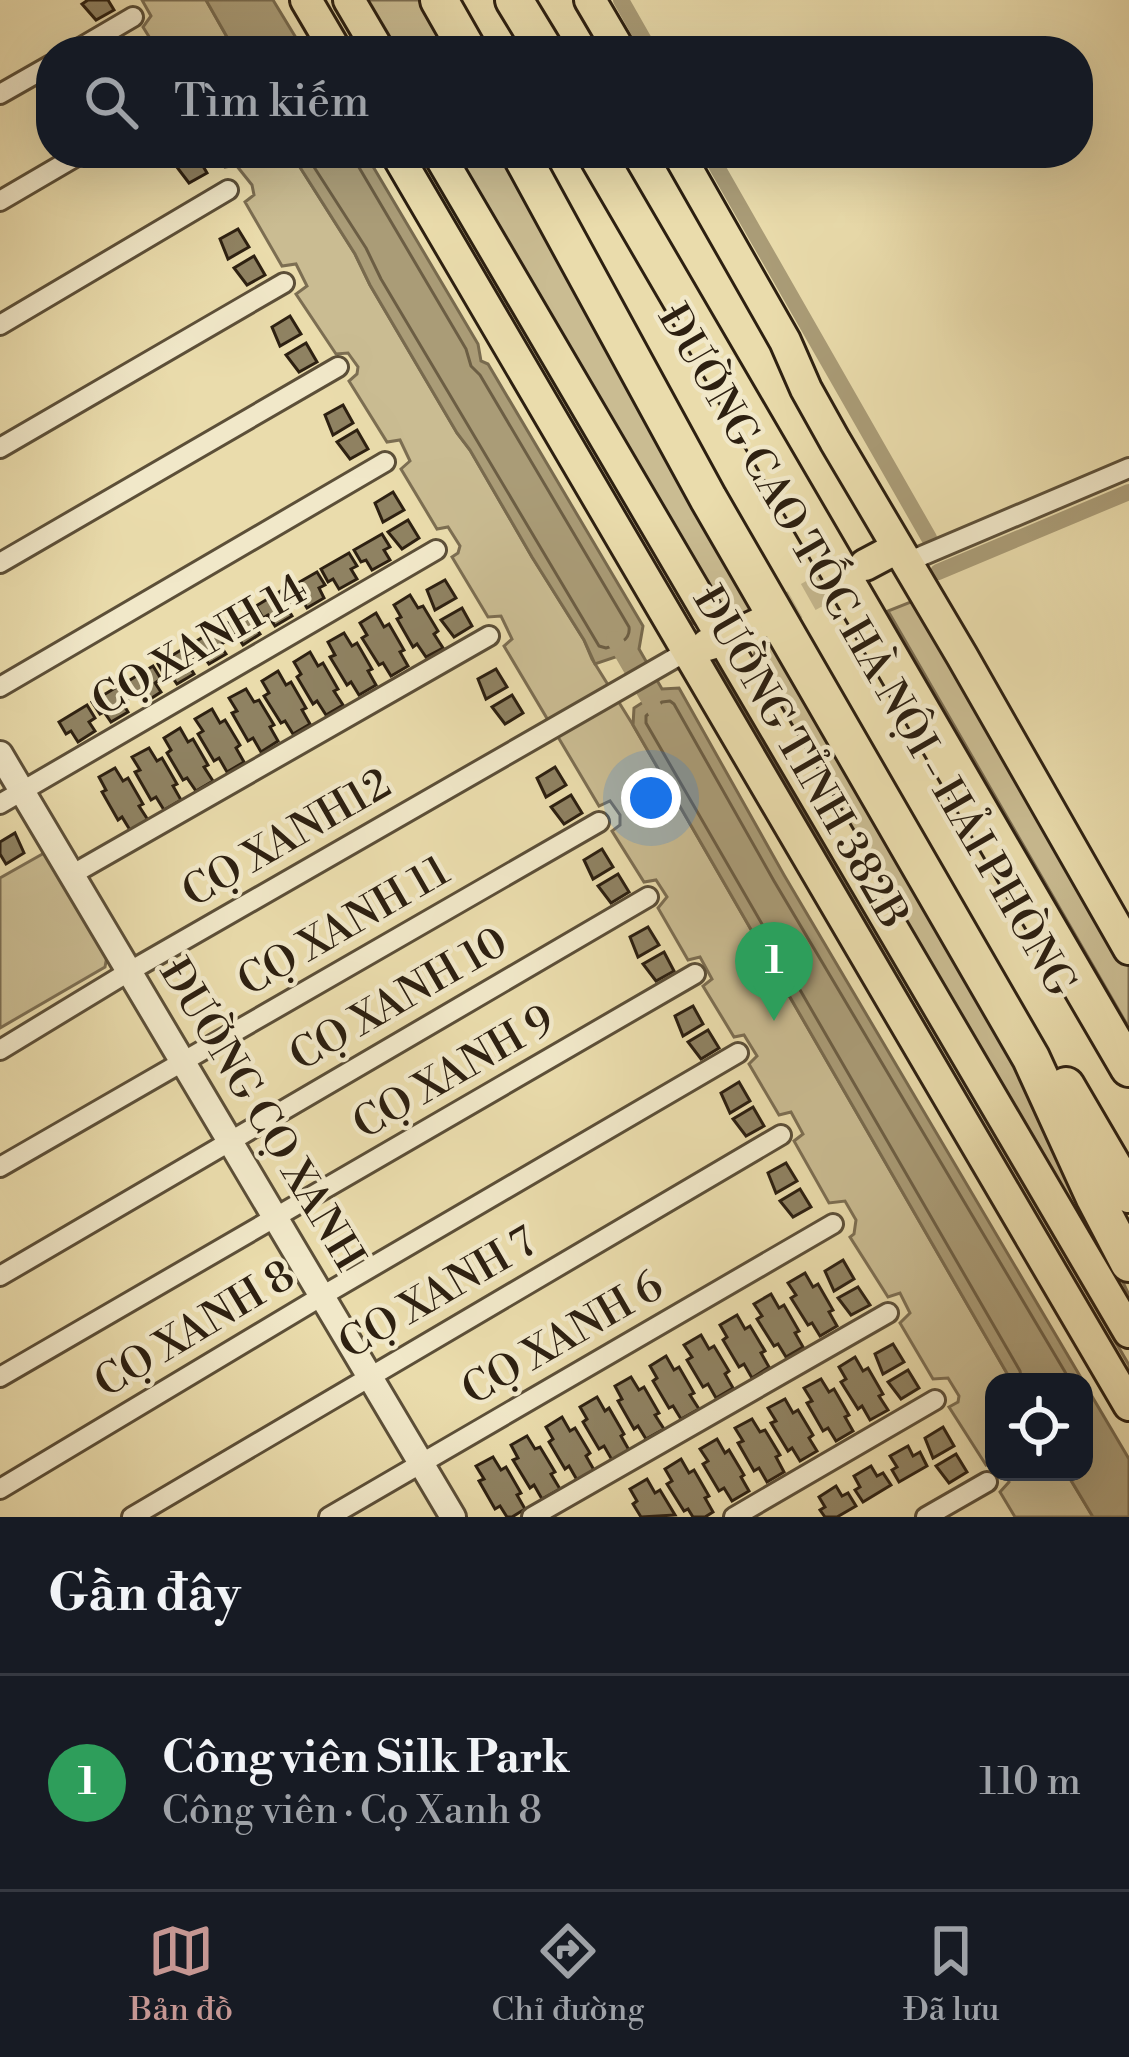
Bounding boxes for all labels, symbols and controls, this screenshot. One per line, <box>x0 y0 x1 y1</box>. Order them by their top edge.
search box <box>36 36 1093 168</box>
icon: search <box>78 69 144 135</box>
text: Tìm kiếm <box>174 74 369 131</box>
street label: ĐƯỜNG CAO TỐC HÀ NỘI - HẢI PHÒNG <box>645 292 1093 1007</box>
street label: CỌ XANH 14 <box>83 563 317 729</box>
street label: ĐƯỜNG TỈNH 382B <box>680 576 923 938</box>
street label: CỌ XANH12 <box>173 758 401 920</box>
your location <box>621 768 681 828</box>
street label: CỌ XANH 11 <box>229 845 459 1009</box>
street label: CỌ XANH 10 <box>281 916 517 1084</box>
pin: 1 <box>735 922 813 1021</box>
street label: ĐƯỜNG CỌ XANH <box>147 948 378 1281</box>
street label: CỌ XANH 9 <box>344 994 564 1152</box>
street label: CỌ XANH 7 <box>330 1216 546 1372</box>
street label: CỌ XANH 8 <box>85 1250 305 1410</box>
street label: CỌ XANH 6 <box>453 1260 673 1418</box>
map controls <box>985 1373 1093 1481</box>
button: locate <box>985 1373 1093 1481</box>
text: Gần đây <box>48 1563 241 1627</box>
text: Công viên Silk Park <box>162 1730 570 1787</box>
text: 1 <box>78 1758 96 1807</box>
text: 110 m <box>979 1758 1081 1807</box>
text: Công viên · Cọ Xanh 8 <box>162 1787 542 1836</box>
tab: Bản đồ <box>129 1918 233 2031</box>
tab: Chỉ đường <box>492 1918 645 2031</box>
tab: Đã lưu <box>903 1918 1000 2031</box>

